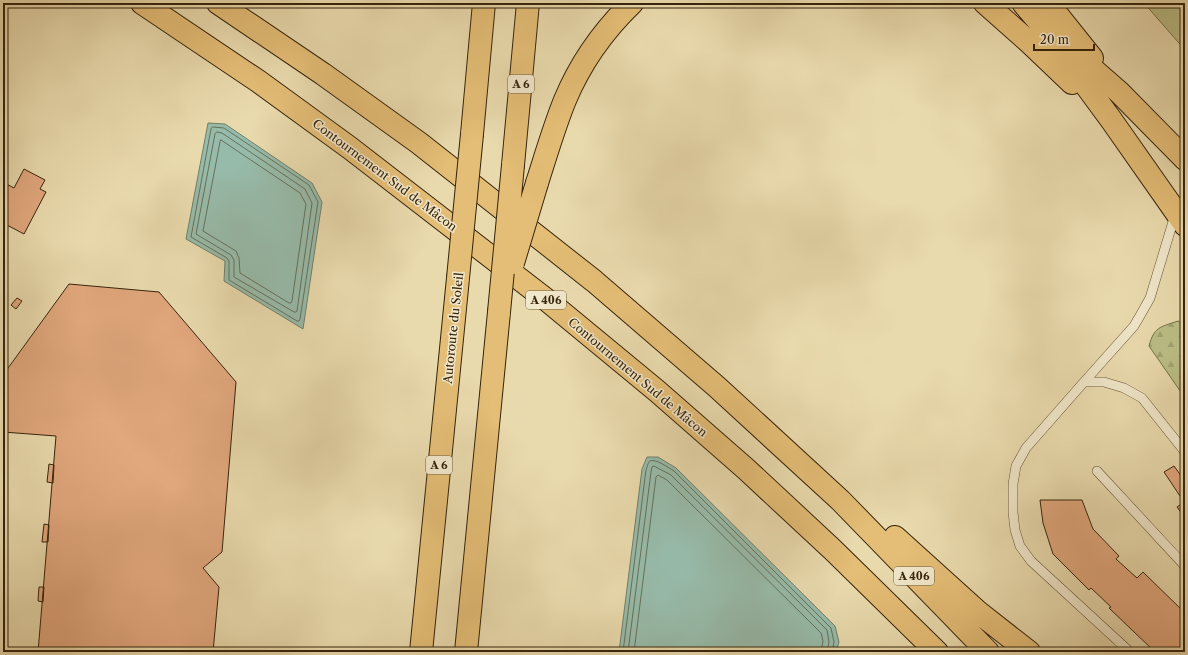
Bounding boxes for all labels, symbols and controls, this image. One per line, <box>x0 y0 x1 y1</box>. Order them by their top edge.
scale bar <box>1034 26 1094 52</box>
text: 20 m <box>1040 32 1069 47</box>
road number: A 6 <box>508 75 534 93</box>
street label: Contournement Sud de Mâcon <box>310 116 461 235</box>
street label: Autoroute du Soleil <box>440 271 466 385</box>
road number: A 406 <box>526 291 566 309</box>
street label: Contournement Sud de Mâcon <box>565 314 711 440</box>
road number: A 6 <box>426 456 452 474</box>
road number: A 406 <box>894 567 934 585</box>

